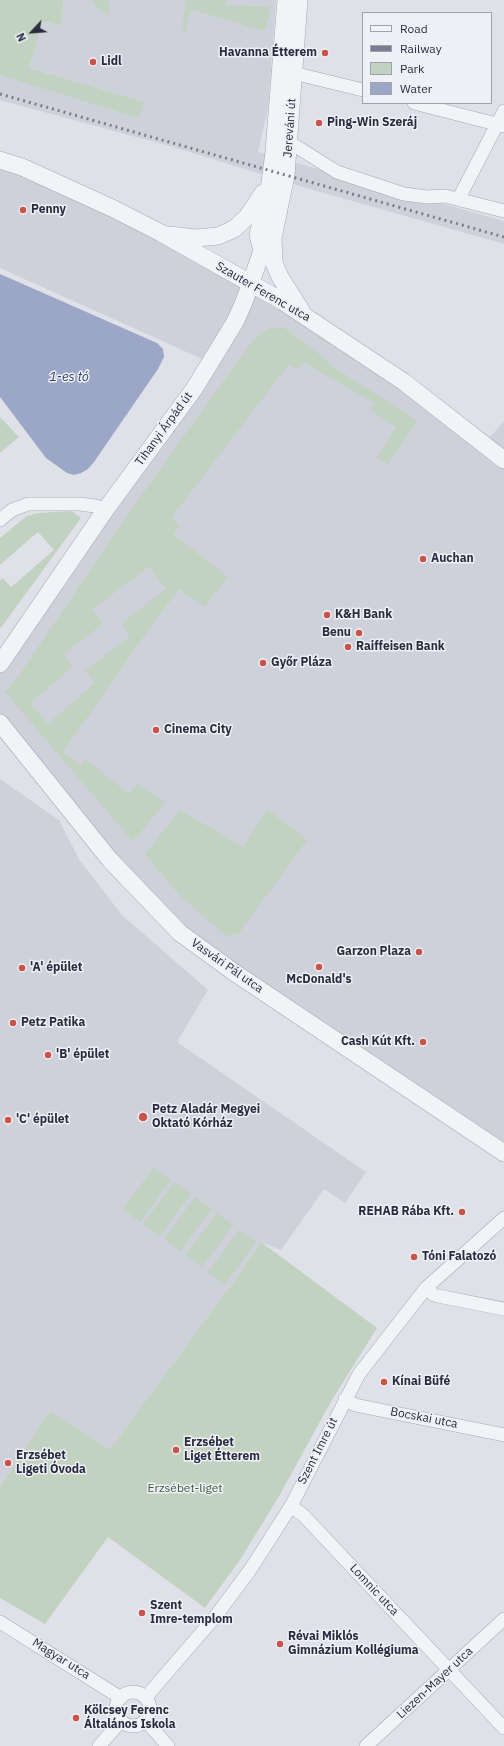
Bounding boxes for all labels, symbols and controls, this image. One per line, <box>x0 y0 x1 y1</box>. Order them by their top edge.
north arrow <box>12 12 52 52</box>
legend <box>362 12 492 104</box>
text: Road <box>400 21 428 36</box>
text: N <box>13 31 29 44</box>
text: Railway <box>400 41 442 56</box>
place label: Havanna Étterem <box>219 46 317 60</box>
marker: Havanna Étterem <box>320 48 330 58</box>
place label: Lidl <box>101 55 122 69</box>
marker: Lidl <box>88 57 98 67</box>
text: Park <box>400 61 424 76</box>
text: Water <box>400 81 432 96</box>
street label: Jereváni út <box>281 98 299 158</box>
place label: Ping-Win Szeráj <box>327 116 417 130</box>
marker: Ping-Win Szeráj <box>314 118 324 128</box>
place label: Penny <box>31 203 66 217</box>
marker: Penny <box>18 205 28 215</box>
street label: Szauter Ferenc utca <box>213 259 313 325</box>
water label: 1-es tó <box>49 369 89 385</box>
street label: Tihanyi Árpád út <box>132 389 196 469</box>
place label: Auchan <box>431 552 474 566</box>
marker: Auchan <box>418 554 428 564</box>
place label: K&H Bank <box>335 608 392 622</box>
marker: K&H Bank <box>322 610 332 620</box>
place label: Benu <box>322 626 351 640</box>
marker: Benu <box>354 628 364 638</box>
place label: Raiffeisen Bank <box>356 640 445 654</box>
marker: Raiffeisen Bank <box>343 642 353 652</box>
place label: Győr Pláza <box>271 656 332 670</box>
marker: Győr Pláza <box>258 658 268 668</box>
place label: Cinema City <box>164 723 232 737</box>
marker: Cinema City <box>151 725 161 735</box>
street label: Vasvári Pál utca <box>188 936 266 996</box>
place label: Garzon Plaza <box>336 945 411 959</box>
marker: Garzon Plaza <box>414 947 424 957</box>
place label: 'A' épület <box>30 961 82 975</box>
marker: McDonald's <box>314 962 324 972</box>
marker: 'A' épület <box>17 963 27 973</box>
place label: McDonald's <box>286 973 352 987</box>
place label: Petz Patika <box>21 1016 85 1030</box>
marker: Petz Patika <box>8 1018 18 1028</box>
place label: Cash Kút Kft. <box>341 1035 415 1049</box>
marker: Cash Kút Kft. <box>418 1037 428 1047</box>
place label: 'B' épület <box>56 1048 109 1062</box>
marker: 'B' épület <box>43 1050 53 1060</box>
place label: Petz Aladár Megyei Oktató Kórház <box>152 1103 260 1131</box>
marker: Petz Aladár Megyei Oktató Kórház <box>137 1111 149 1123</box>
place label: 'C' épület <box>16 1113 69 1127</box>
marker: 'C' épület <box>3 1115 13 1125</box>
place label: REHAB Rába Kft. <box>358 1205 454 1219</box>
marker: REHAB Rába Kft. <box>457 1207 467 1217</box>
place label: Tóni Falatozó <box>422 1250 496 1264</box>
marker: Tóni Falatozó <box>409 1252 419 1262</box>
place label: Kínai Büfé <box>392 1375 450 1389</box>
marker: Kínai Büfé <box>379 1377 389 1387</box>
street label: Bocskai utca <box>389 1404 459 1432</box>
street label: Szent Imre út <box>295 1415 341 1487</box>
place label: Erzsébet Liget Étterem <box>184 1436 260 1464</box>
marker: Erzsébet Liget Étterem <box>171 1445 181 1455</box>
place label: Erzsébet Ligeti Óvoda <box>16 1449 86 1477</box>
marker: Erzsébet Ligeti Óvoda <box>3 1458 13 1468</box>
park label: Erzsébet-liget <box>147 1482 223 1496</box>
street label: Lomnic utca <box>347 1561 401 1619</box>
place label: Szent Imre-templom <box>150 1599 233 1627</box>
marker: Szent Imre-templom <box>137 1608 147 1618</box>
place label: Révai Miklós Gimnázium Kollégiuma <box>288 1630 419 1658</box>
street label: Magyar utca <box>29 1636 93 1682</box>
marker: Révai Miklós Gimnázium Kollégiuma <box>275 1639 285 1649</box>
street label: Liezen-Mayer utca <box>394 1644 476 1722</box>
place label: Kölcsey Ferenc Általános Iskola <box>84 1704 175 1732</box>
marker: Kölcsey Ferenc Általános Iskola <box>71 1713 81 1723</box>

